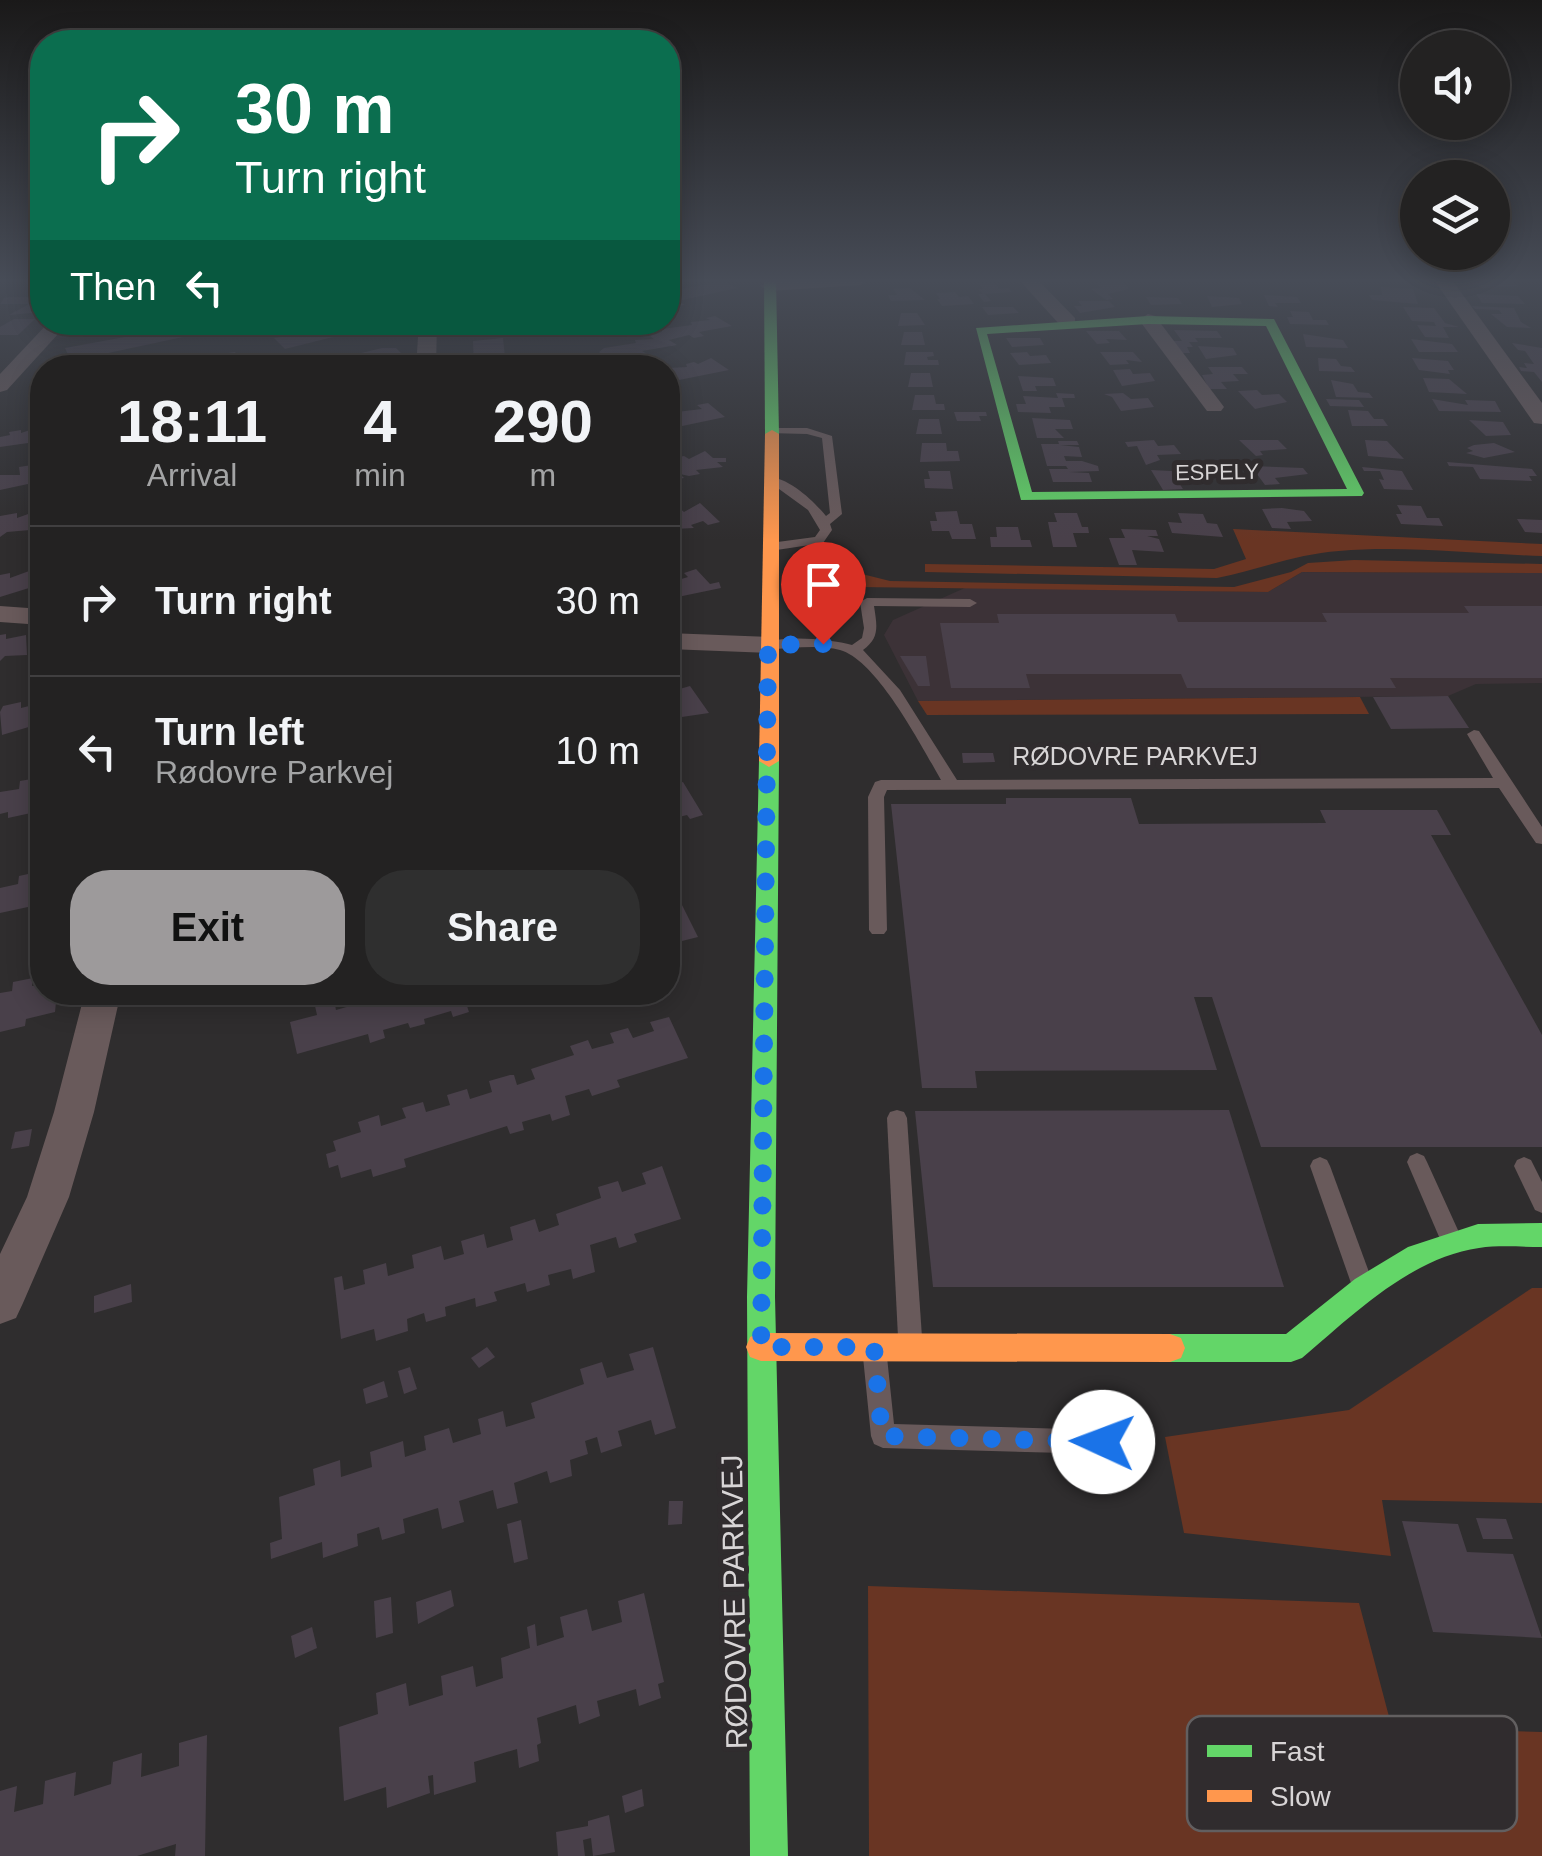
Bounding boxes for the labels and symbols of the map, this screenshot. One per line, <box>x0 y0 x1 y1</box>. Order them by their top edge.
street label: ESPELY <box>1175 459 1260 485</box>
pin <box>781 542 866 645</box>
street label: RØDOVRE PARKVEJ <box>1012 742 1258 770</box>
position arrow <box>1051 1390 1155 1494</box>
street label: RØDOVRE PARKVEJ <box>715 1454 753 1750</box>
legend <box>1187 1716 1517 1831</box>
text: Fast <box>1270 1736 1325 1767</box>
text: Slow <box>1270 1781 1331 1812</box>

